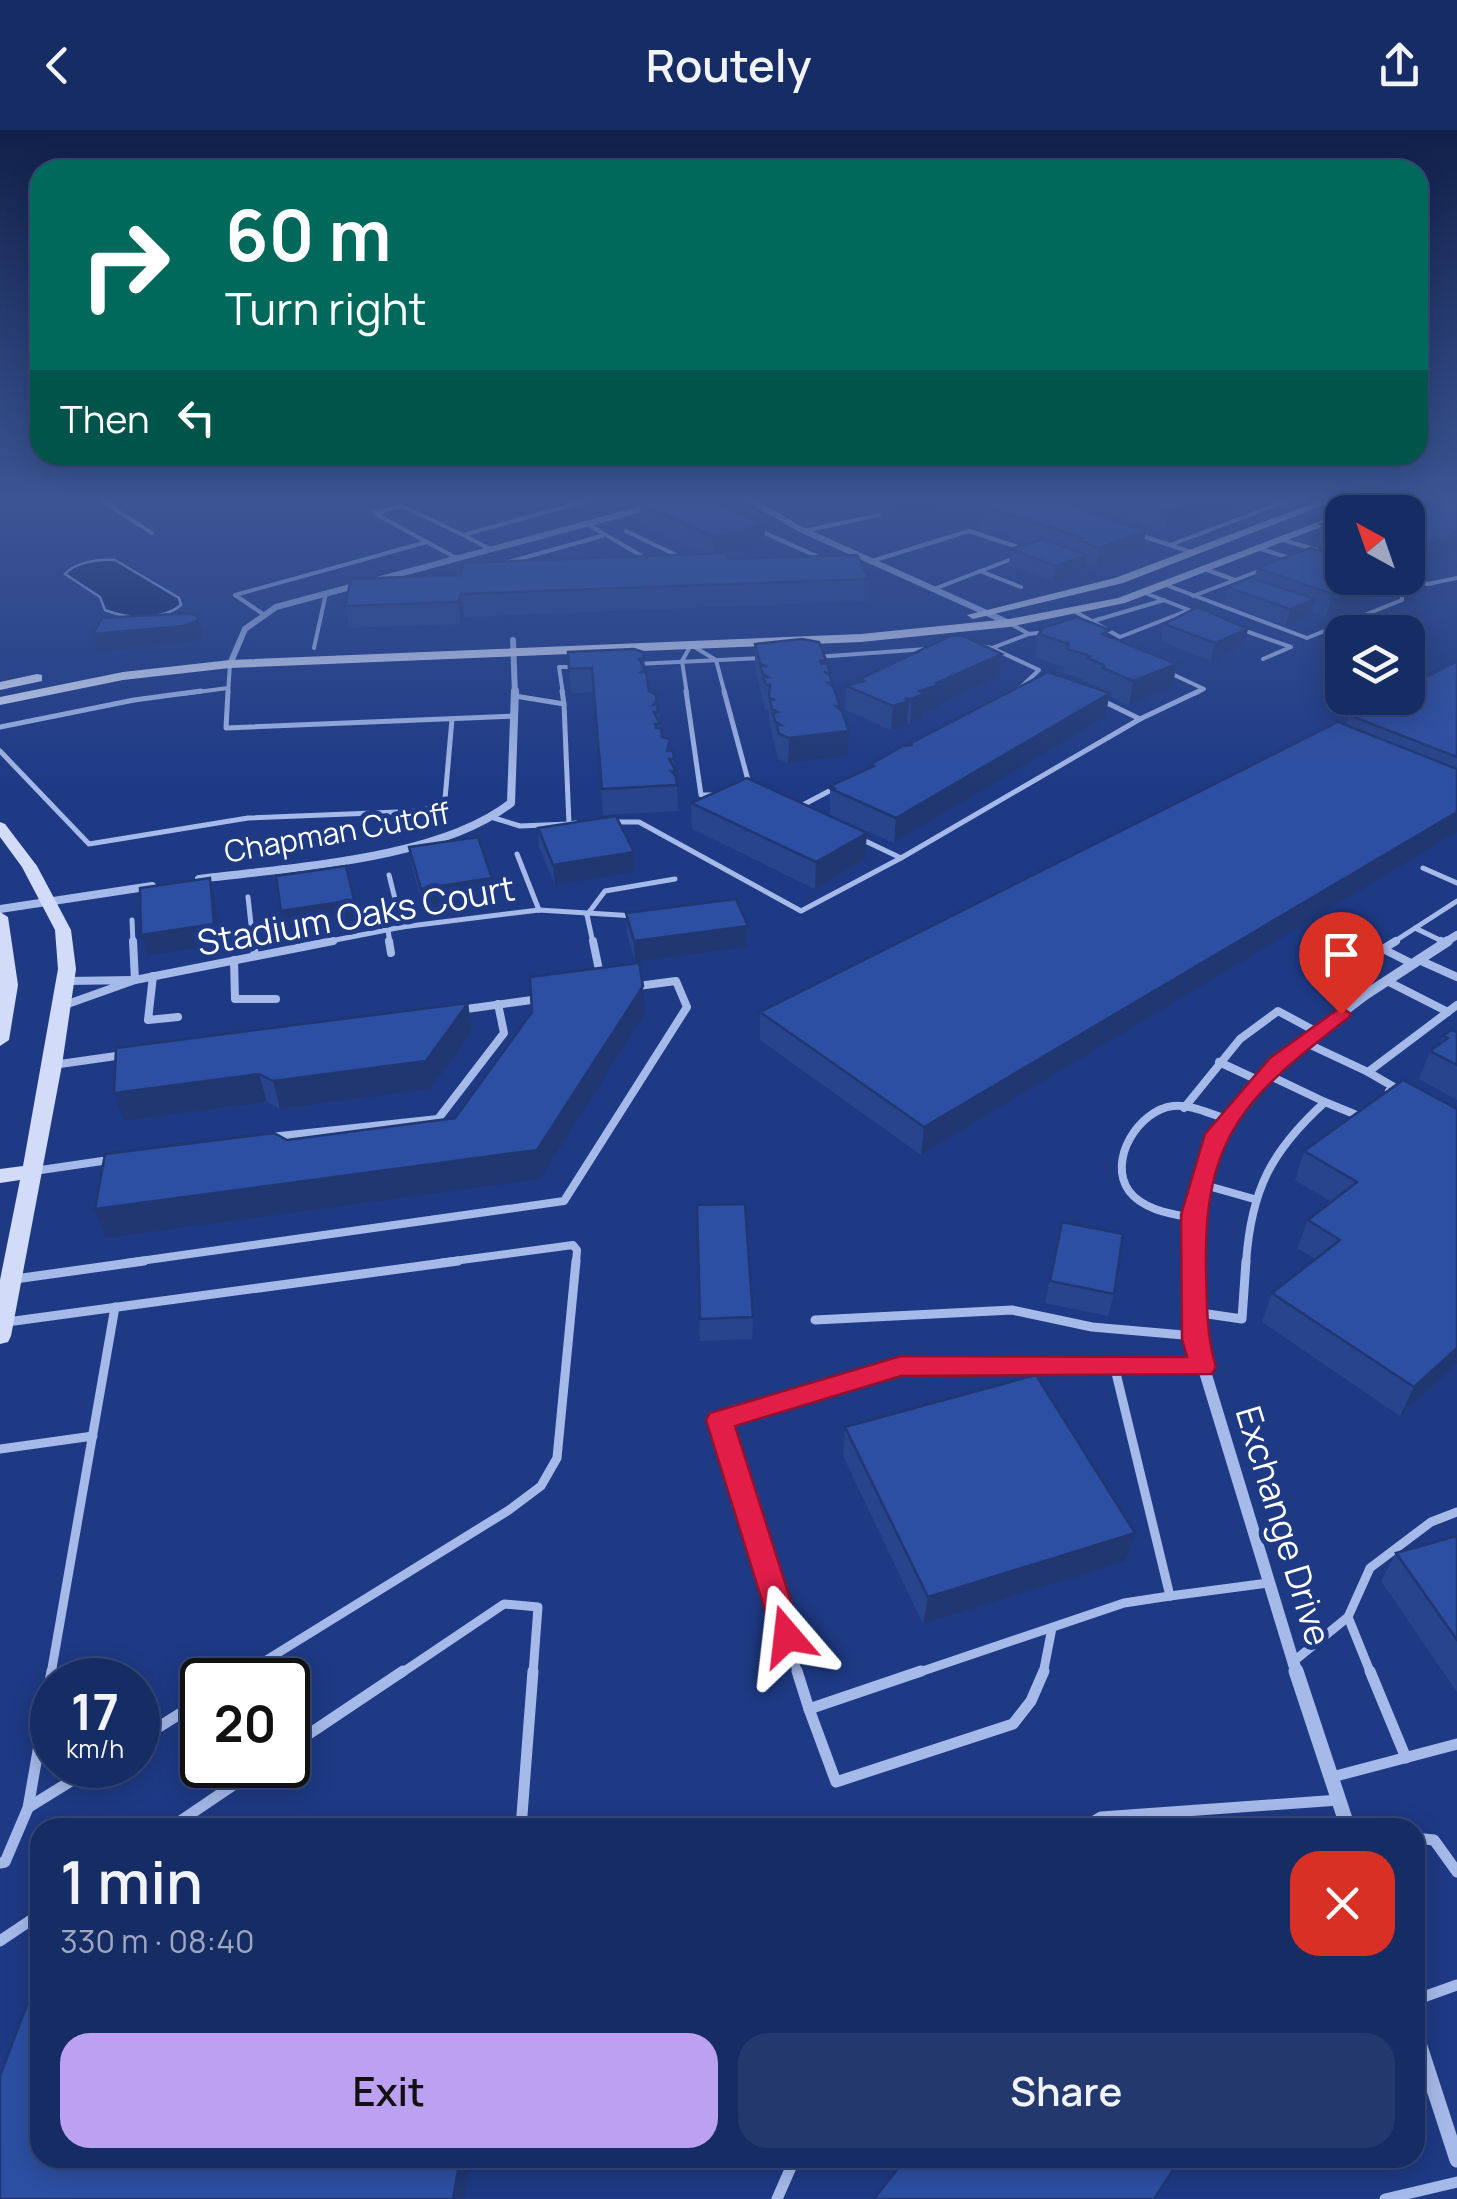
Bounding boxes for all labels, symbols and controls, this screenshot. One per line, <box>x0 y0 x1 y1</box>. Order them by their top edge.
text: Routely <box>646 34 811 96</box>
icon: back <box>30 38 85 93</box>
icon: share <box>1372 38 1427 93</box>
text: 60 m <box>225 186 392 282</box>
icon: right <box>60 200 190 330</box>
text: Turn right <box>225 277 426 339</box>
icon: left <box>169 390 224 445</box>
text: Then <box>60 392 149 444</box>
north arrow <box>1325 495 1425 595</box>
map controls <box>1325 495 1425 715</box>
button: layers <box>1325 615 1425 715</box>
street label: Chapman Cutoff <box>221 792 453 872</box>
street label: Stadium Oaks Court <box>193 863 518 967</box>
pin <box>1299 912 1384 1015</box>
icon: arrive <box>1314 927 1369 982</box>
street label: Exchange Drive <box>1225 1400 1343 1651</box>
position arrow <box>735 1584 839 1688</box>
speed limit sign: 20 <box>180 1658 310 1788</box>
text: 17 <box>71 1677 119 1745</box>
text: km/h <box>66 1731 124 1766</box>
text: 1 min <box>60 1840 203 1922</box>
button: close <box>1290 1851 1395 1956</box>
text: 330 m · 08:40 <box>60 1919 255 1963</box>
button: Exit <box>60 2033 718 2148</box>
button: Share <box>738 2033 1395 2148</box>

